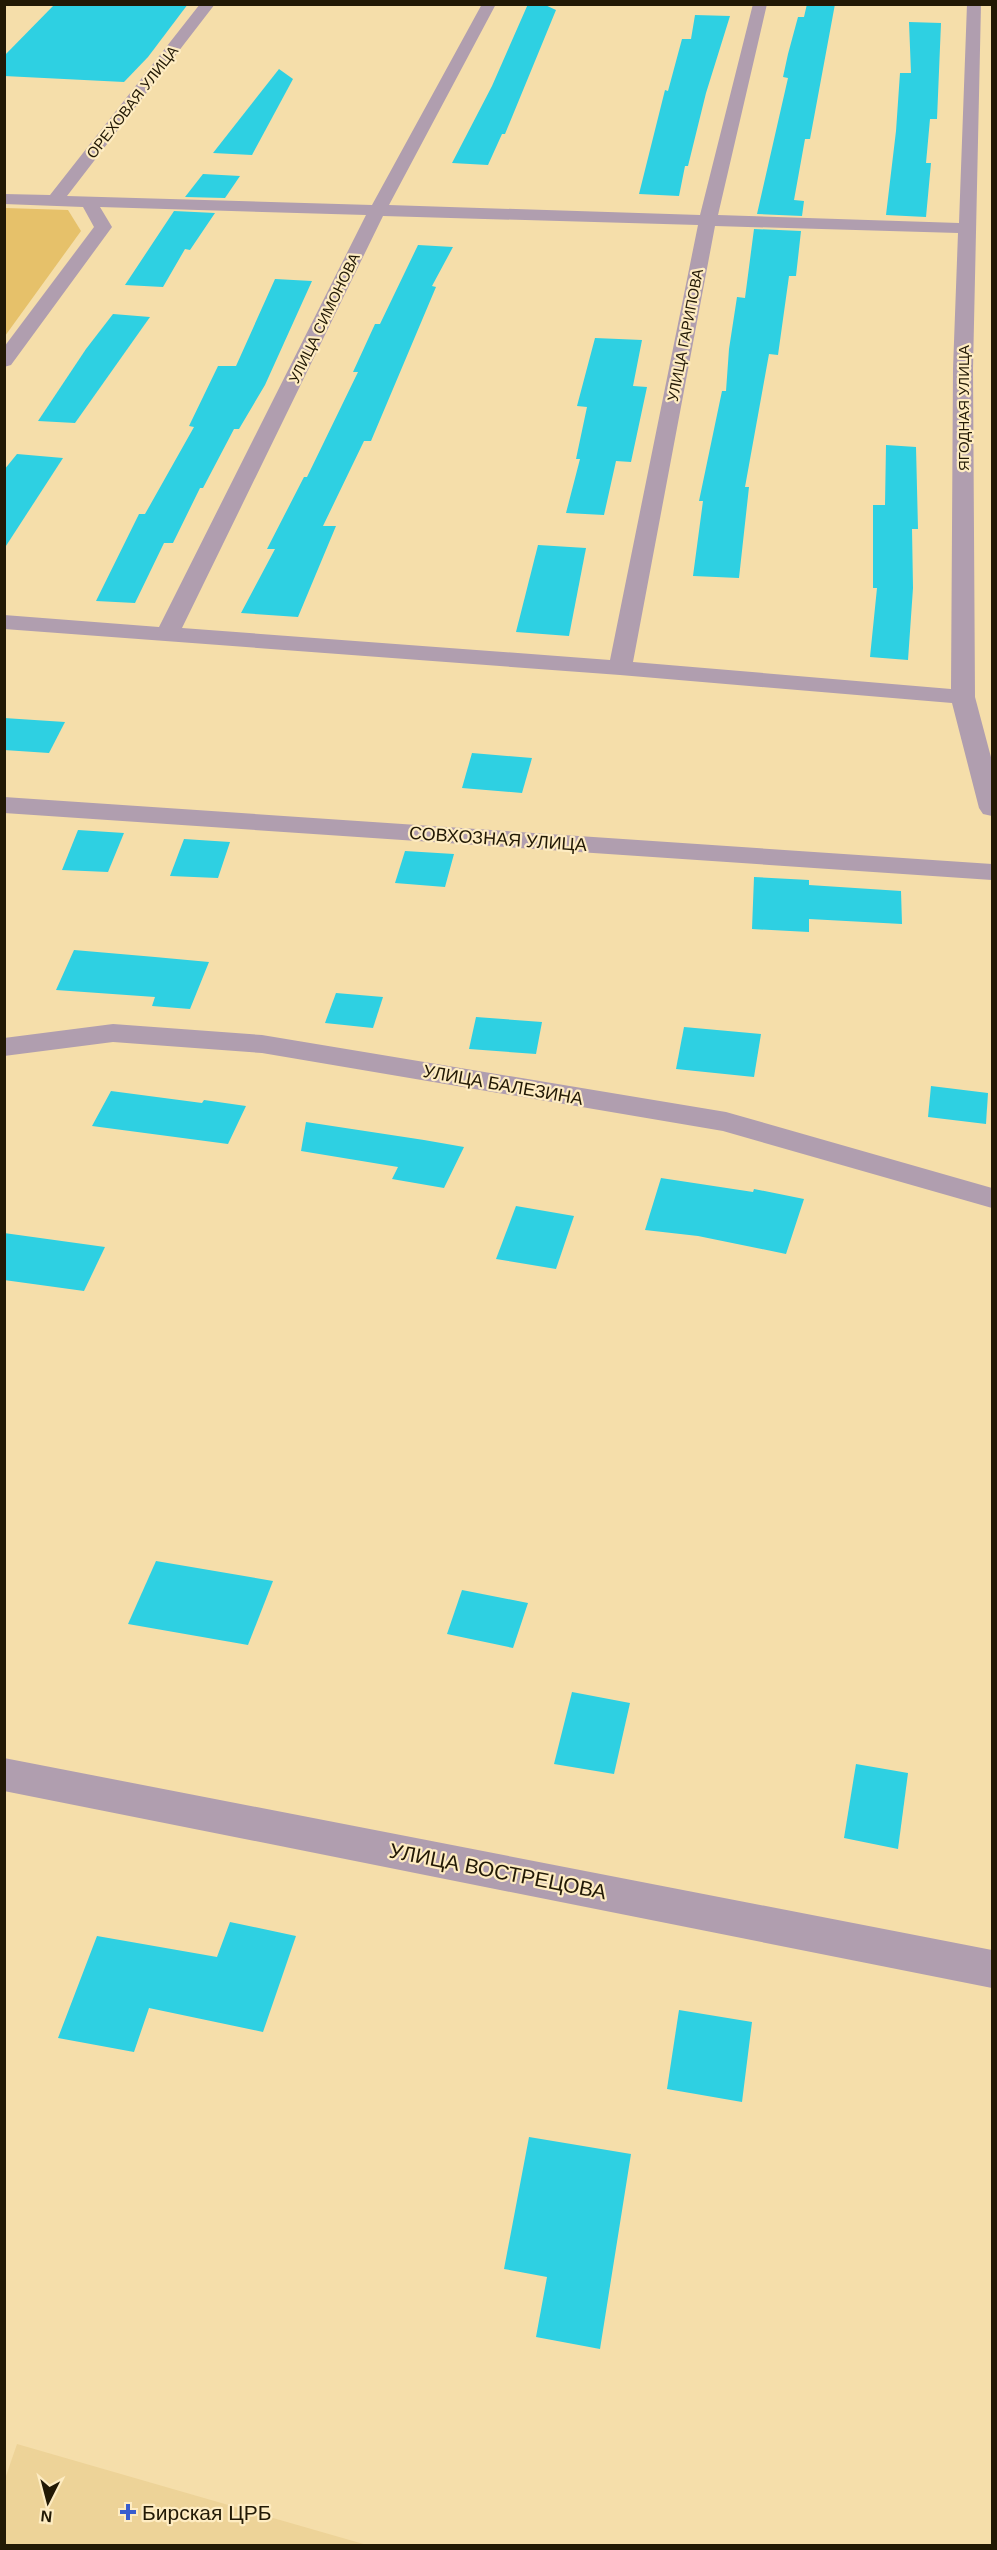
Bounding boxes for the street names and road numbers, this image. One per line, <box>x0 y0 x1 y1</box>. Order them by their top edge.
street label: ОРЕХОВАЯ УЛИЦА <box>83 42 181 162</box>
street label: УЛИЦА СИМОНОВА <box>285 250 363 386</box>
street label: УЛИЦА ГАРИПОВА <box>664 267 706 403</box>
street label: ЯГОДНАЯ УЛИЦА <box>955 345 972 471</box>
street label: СОВХОЗНАЯ УЛИЦА <box>409 823 587 855</box>
street label: УЛИЦА БАЛЕЗИНА <box>422 1061 584 1109</box>
street label: УЛИЦА ВОСТРЕЦОВА <box>388 1839 608 1903</box>

